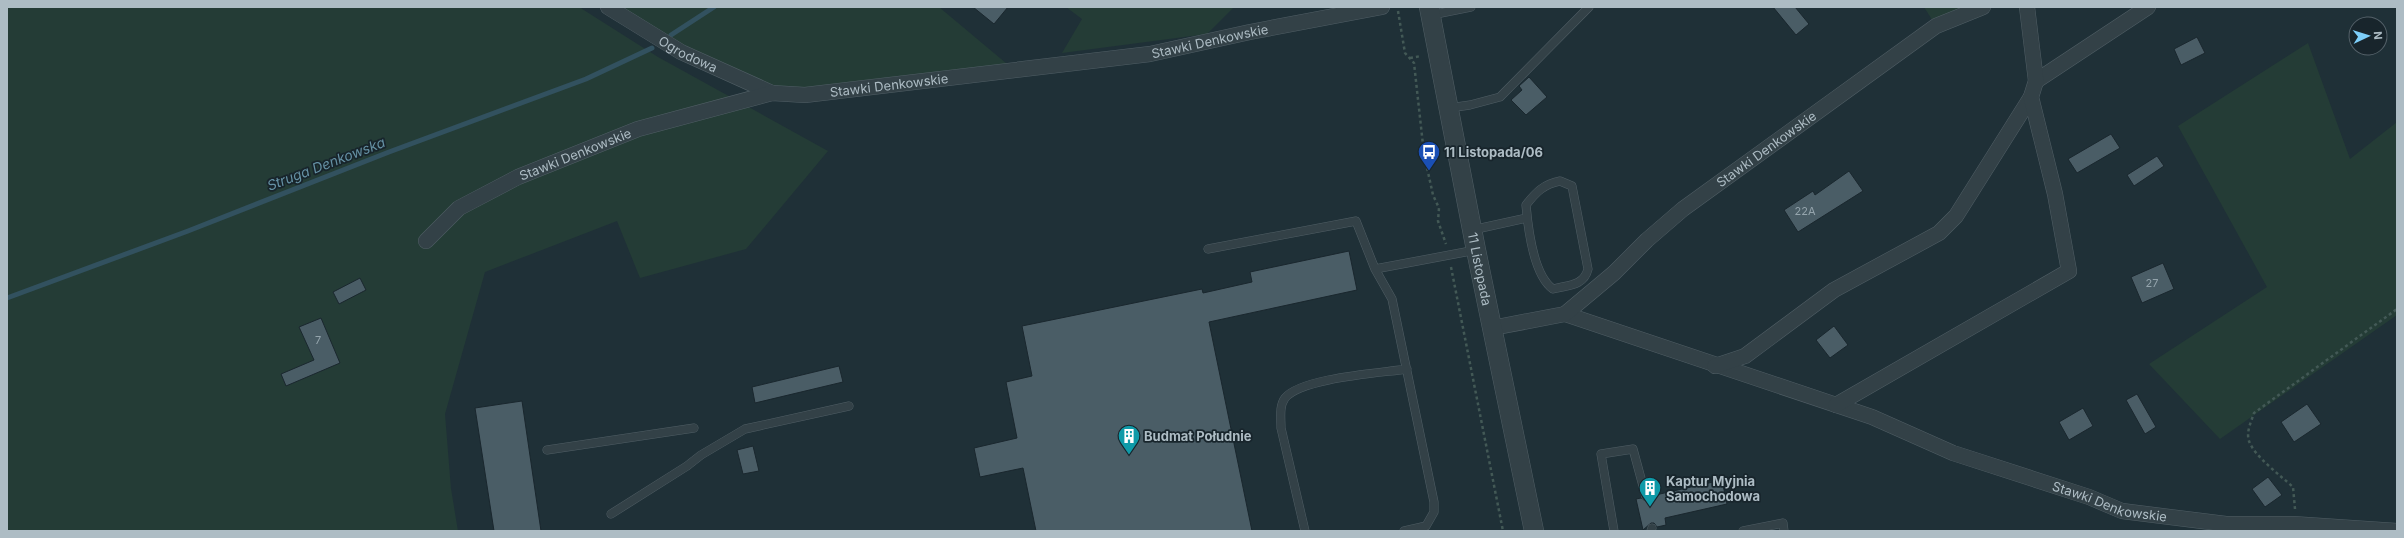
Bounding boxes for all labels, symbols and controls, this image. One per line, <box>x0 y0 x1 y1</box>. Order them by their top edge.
north arrow <box>2348 16 2388 56</box>
street label: Stawki Denkowskie <box>1150 21 1270 61</box>
text: N <box>2371 31 2385 40</box>
street label: Ogrodowa <box>656 32 720 75</box>
street label: Stawki Denkowskie <box>829 70 949 100</box>
street label: Stawki Denkowskie <box>1713 107 1819 190</box>
street label: Stawki Denkowskie <box>517 125 634 184</box>
water label: Struga Denkowska <box>264 133 388 194</box>
bus stop icon: 11 Listopada/06 <box>1416 139 1442 172</box>
place label: 11 Listopada/06 <box>1444 144 1543 160</box>
house number: 22A <box>1794 204 1816 218</box>
street label: 11 Listopada <box>1465 231 1495 307</box>
house number: 27 <box>2146 276 2158 290</box>
house number: 7 <box>315 333 321 347</box>
building icon: Budmat Południe <box>1116 423 1142 456</box>
place label: Budmat Południe <box>1144 428 1252 444</box>
place label: Kaptur Myjnia Samochodowa <box>1666 473 1760 504</box>
building icon: Kaptur Myjnia Samochodowa <box>1637 475 1663 508</box>
street label: Stawki Denkowskie <box>2050 478 2168 525</box>

